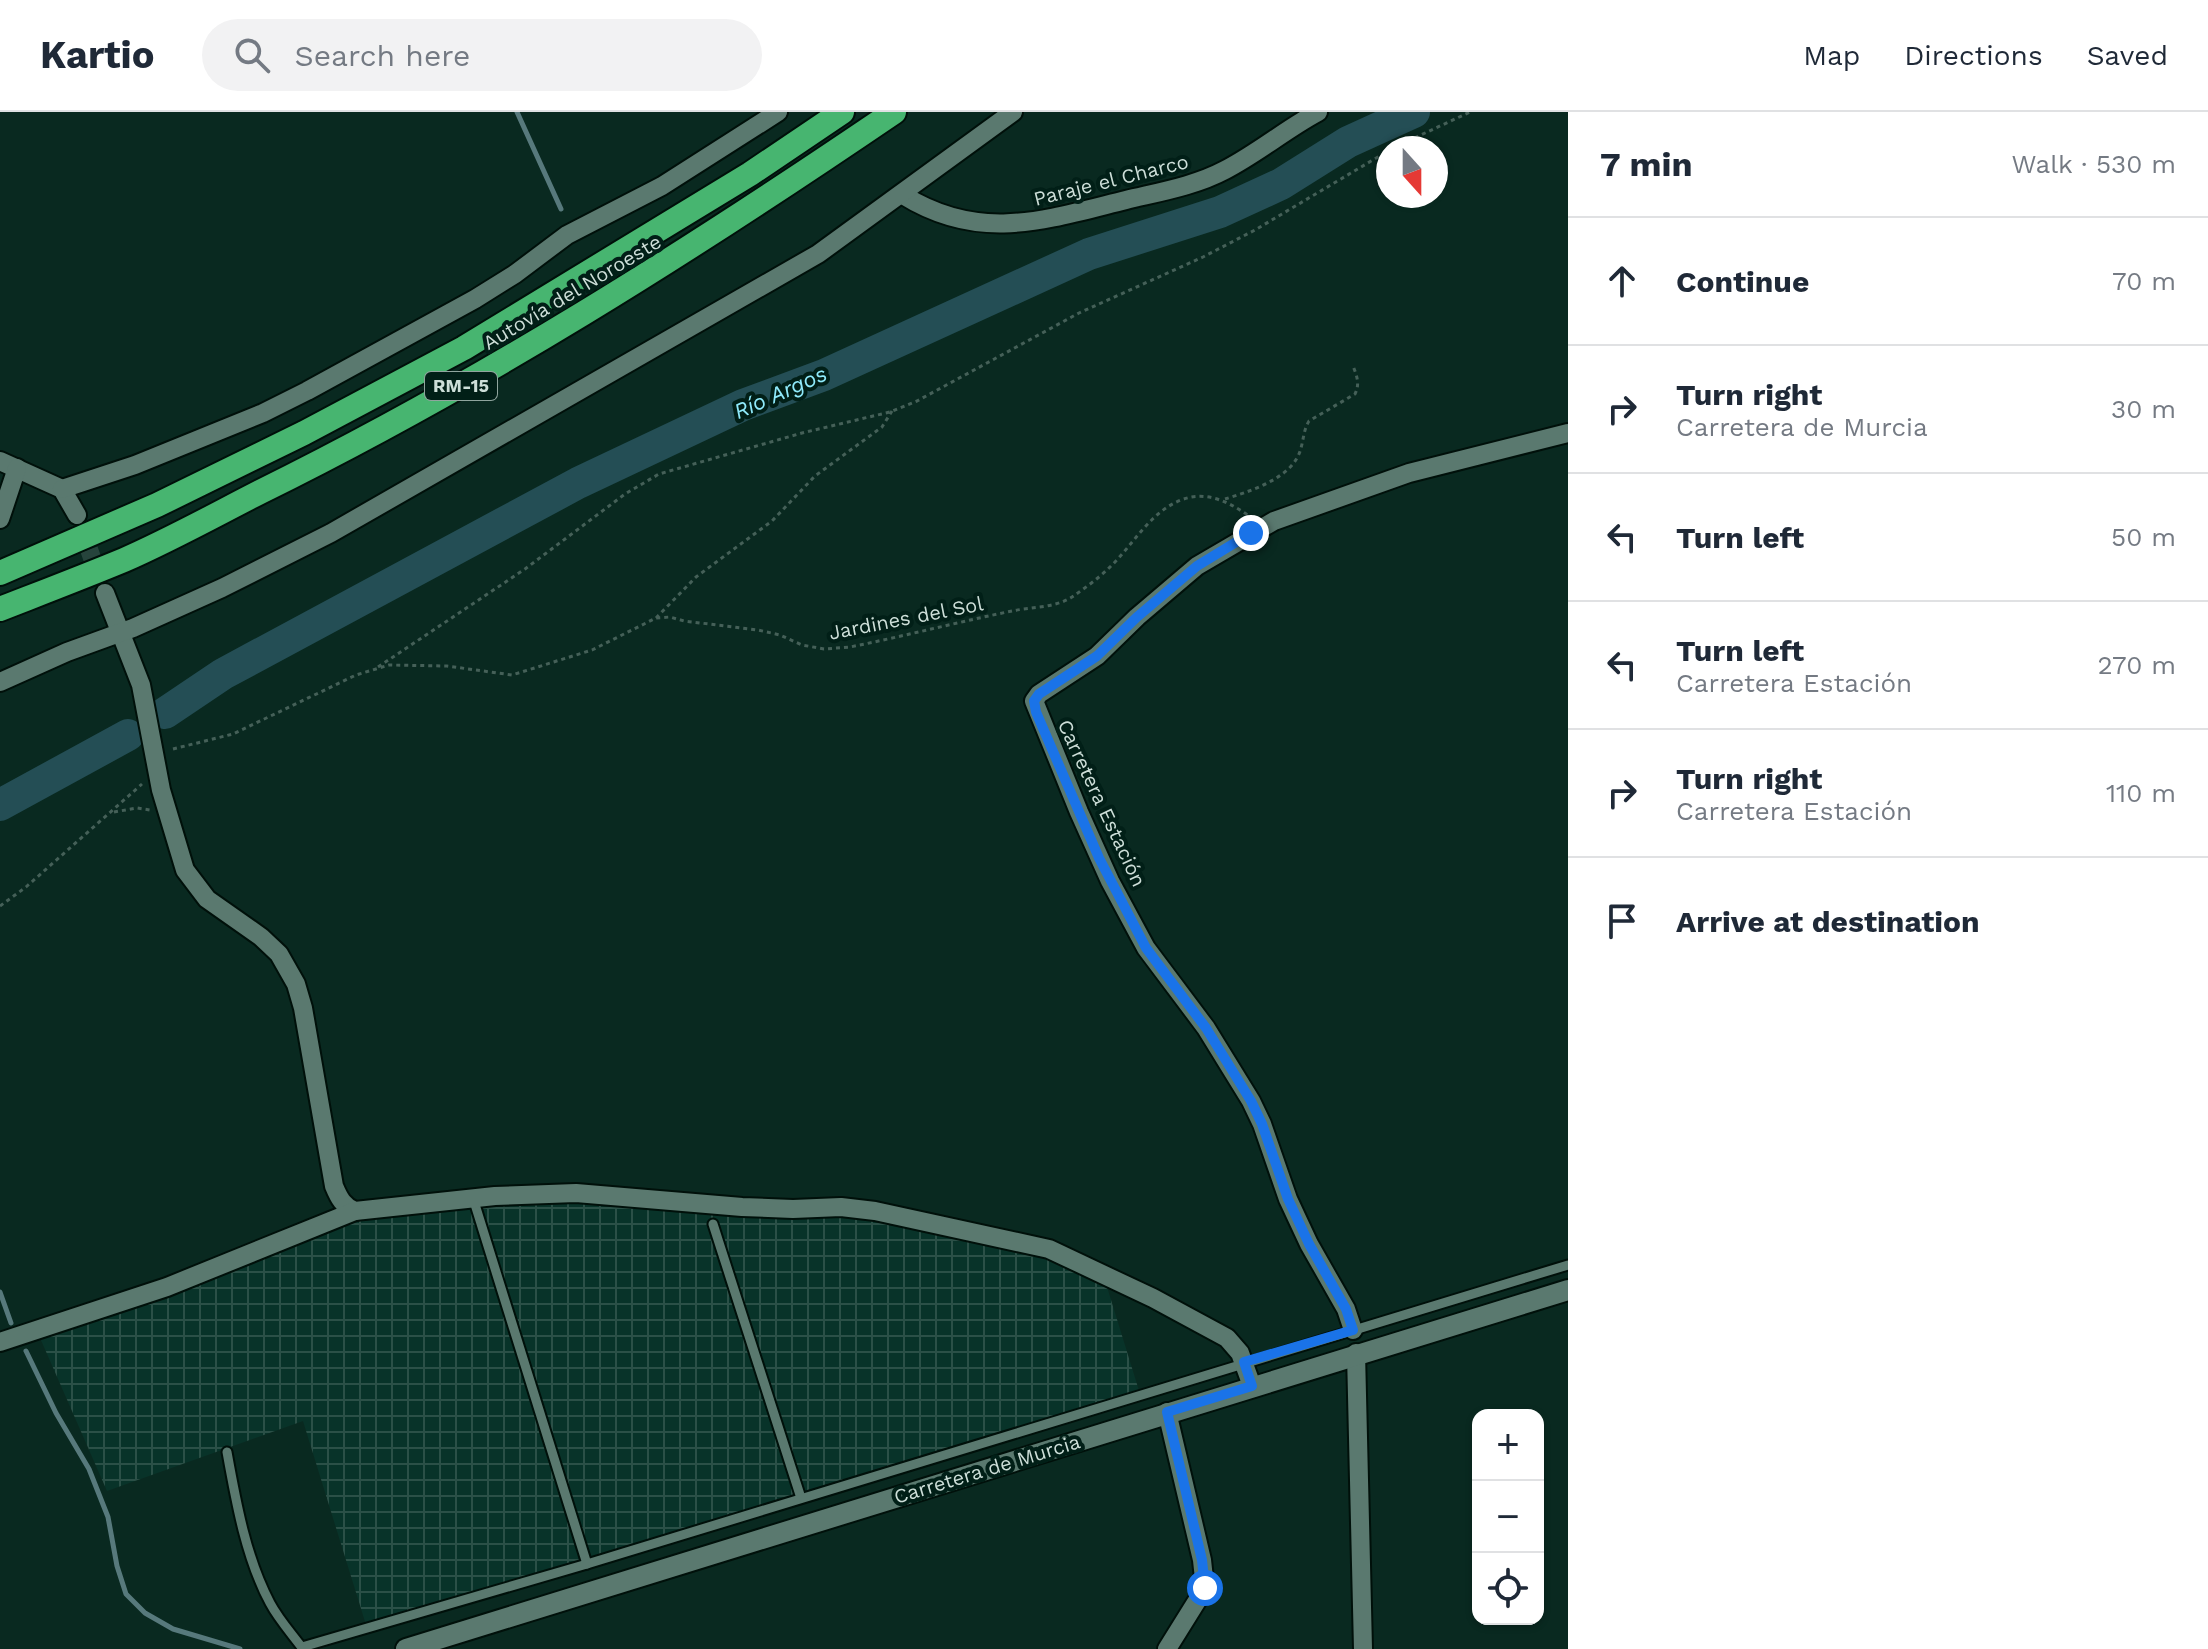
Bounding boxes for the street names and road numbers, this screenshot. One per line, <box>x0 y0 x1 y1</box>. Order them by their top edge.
street label: Paraje el Charco <box>1031 149 1191 211</box>
street label: Autovía del Noroeste <box>478 229 666 355</box>
road number: RM-15 <box>425 372 497 400</box>
street label: Jardines del Sol <box>827 591 985 645</box>
street label: Carretera Estación <box>1053 716 1151 890</box>
street label: Carretera de Murcia <box>891 1429 1083 1509</box>

